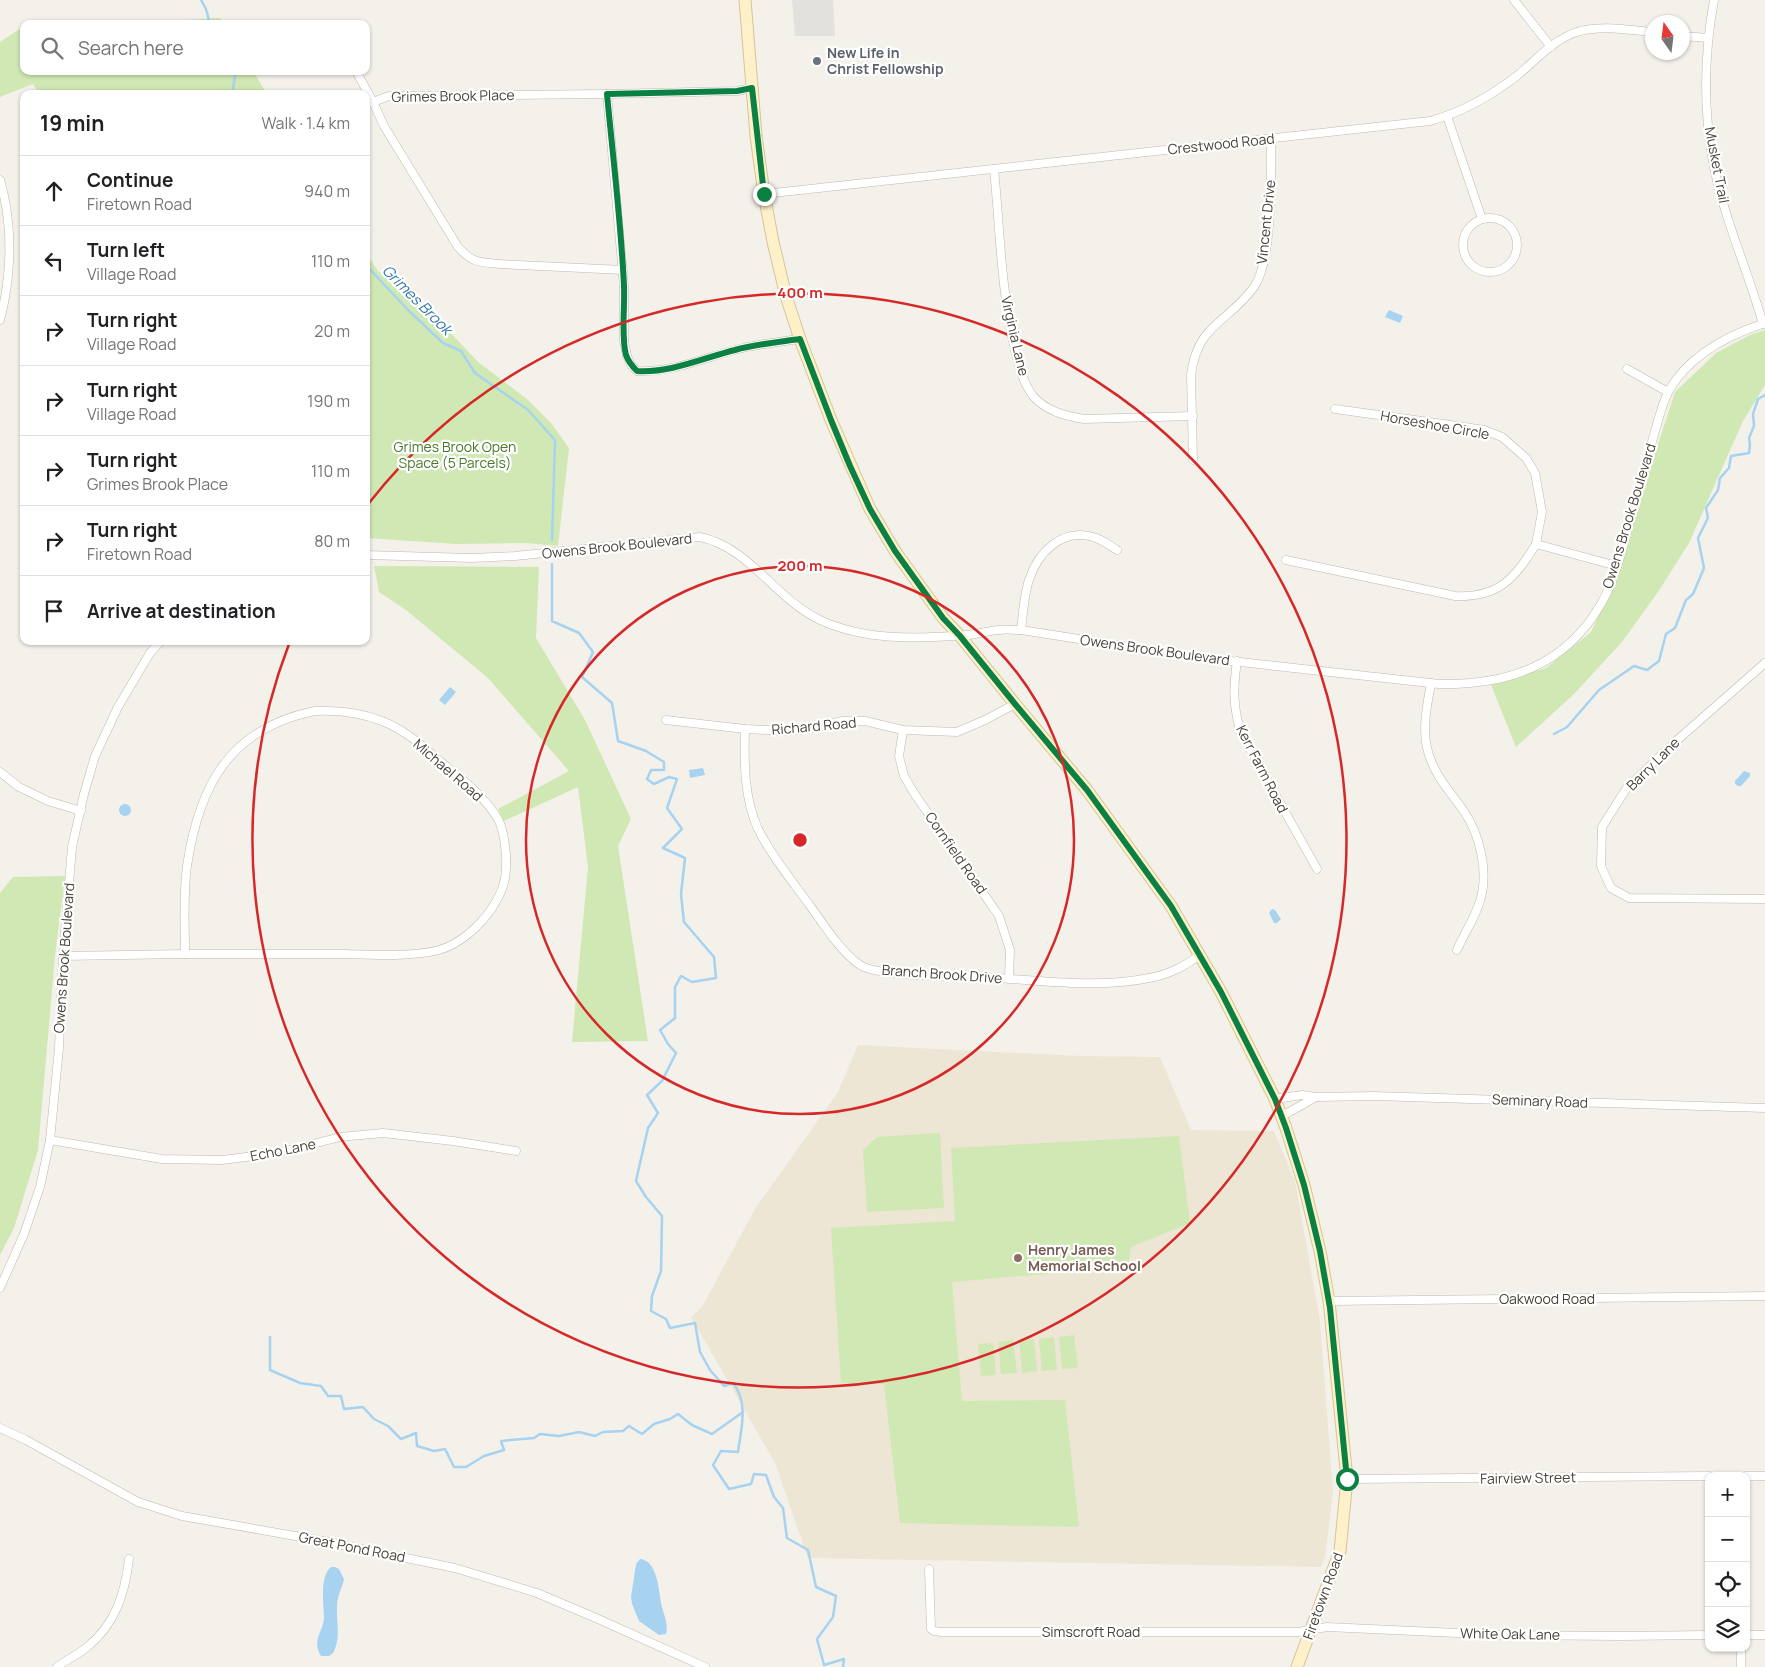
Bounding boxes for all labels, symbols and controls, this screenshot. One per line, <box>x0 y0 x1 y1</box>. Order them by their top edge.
north arrow <box>1645 15 1690 60</box>
search box <box>20 20 370 75</box>
icon: search <box>38 34 66 62</box>
text: Search here <box>78 35 184 61</box>
place label: New Life in Christ Fellowship <box>827 43 944 78</box>
marker: New Life in Christ Fellowship <box>811 55 823 67</box>
street label: Grimes Brook Place <box>391 85 515 106</box>
text: 19 min <box>40 109 104 137</box>
text: Walk · 1.4 km <box>261 112 350 134</box>
street label: Musket Trail <box>1701 125 1734 205</box>
street label: Crestwood Road <box>1167 128 1275 159</box>
text: Continue <box>87 167 173 193</box>
icon: ahead <box>40 177 68 205</box>
street label: Vincent Drive <box>1252 179 1279 265</box>
text: 940 m <box>304 180 350 202</box>
route end <box>753 183 776 206</box>
text: Firetown Road <box>87 193 192 215</box>
text: Turn left <box>87 237 165 263</box>
icon: left <box>40 247 68 275</box>
text: 110 m <box>311 250 350 272</box>
water label: Grimes Brook <box>378 260 459 341</box>
text: Village Road <box>87 263 176 285</box>
text: 400 m <box>777 282 823 303</box>
street label: Virginia Lane <box>997 294 1034 378</box>
text: Turn right <box>87 307 177 333</box>
icon: right <box>40 317 68 345</box>
text: 20 m <box>314 320 350 342</box>
text: Village Road <box>87 333 176 355</box>
text: Turn right <box>87 377 177 403</box>
icon: right <box>40 387 68 415</box>
text: 190 m <box>307 390 350 412</box>
text: Village Road <box>87 403 176 425</box>
street label: Horseshoe Circle <box>1379 406 1491 443</box>
park label: Grimes Brook Open Space (5 Parcels) <box>394 437 516 472</box>
street label: Owens Brook Boulevard <box>1597 441 1660 591</box>
text: Turn right <box>87 447 177 473</box>
icon: right <box>40 457 68 485</box>
text: 110 m <box>311 460 350 482</box>
text: Grimes Brook Place <box>87 473 228 495</box>
text: Turn right <box>87 517 177 543</box>
icon: right <box>40 527 68 555</box>
street label: Owens Brook Boulevard <box>541 528 693 563</box>
text: 80 m <box>314 530 350 552</box>
text: Firetown Road <box>87 543 192 565</box>
text: 200 m <box>777 555 823 576</box>
icon: arrive <box>40 597 68 625</box>
text: Arrive at destination <box>87 598 276 624</box>
street label: Owens Brook Boulevard <box>1079 630 1231 669</box>
street label: Richard Road <box>771 712 857 739</box>
street label: Kerr Farm Road <box>1232 722 1293 816</box>
street label: Barry Lane <box>1622 733 1683 794</box>
street label: Michael Road <box>410 734 487 805</box>
street label: Cornfield Road <box>921 808 992 897</box>
centre of rings <box>791 831 809 849</box>
street label: Owens Brook Boulevard <box>49 882 78 1034</box>
street label: Branch Brook Drive <box>881 960 1003 987</box>
street label: Seminary Road <box>1492 1089 1588 1112</box>
street label: Echo Lane <box>248 1134 317 1165</box>
place label: Henry James Memorial School <box>1028 1240 1141 1275</box>
marker: Henry James Memorial School <box>1012 1252 1024 1264</box>
street label: Oakwood Road <box>1499 1289 1595 1308</box>
street label: Fairview Street <box>1480 1467 1576 1488</box>
route start <box>1336 1468 1359 1491</box>
map controls <box>1705 1472 1750 1652</box>
button: + <box>1705 1472 1750 1517</box>
button: − <box>1705 1517 1750 1562</box>
street label: Great Pond Road <box>297 1527 407 1566</box>
street label: Firetown Road <box>1298 1549 1347 1642</box>
button: locate <box>1705 1562 1750 1607</box>
button: layers <box>1705 1607 1750 1652</box>
street label: Simscroft Road <box>1042 1622 1140 1641</box>
street label: White Oak Lane <box>1460 1623 1560 1644</box>

